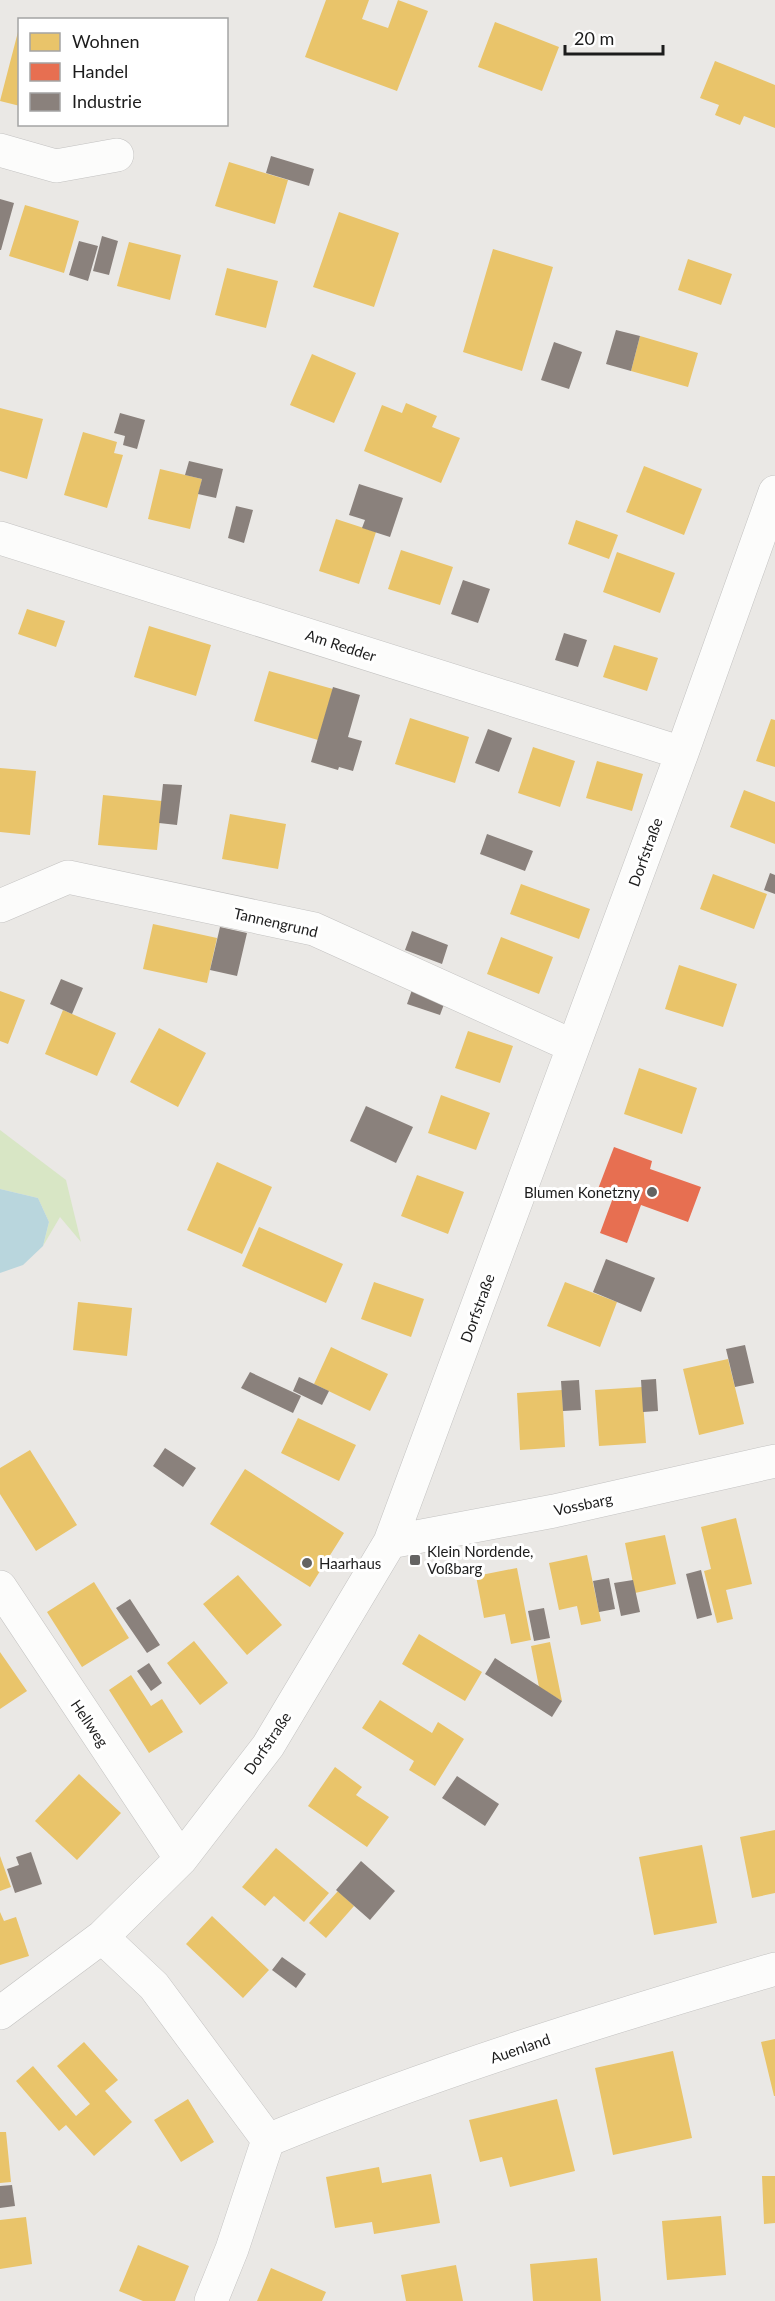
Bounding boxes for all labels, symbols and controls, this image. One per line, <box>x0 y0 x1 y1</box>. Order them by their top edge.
legend <box>18 18 228 126</box>
scale bar <box>565 18 662 56</box>
text: 20 m <box>574 27 614 49</box>
text: Wohnen <box>72 30 139 52</box>
text: Handel <box>72 60 128 82</box>
text: Industrie <box>72 90 142 112</box>
street label: Am Redder <box>303 625 379 665</box>
street label: Dorfstraße <box>624 815 666 889</box>
street label: Tannengrund <box>232 904 320 940</box>
place label: Blumen Konetzny <box>524 1183 640 1201</box>
marker: Blumen Konetzny <box>645 1185 659 1199</box>
street label: Dorfstraße <box>456 1271 498 1345</box>
street label: Vossbarg <box>552 1489 614 1519</box>
place label: Klein Nordende, Voßbarg <box>427 1542 534 1577</box>
marker: Klein Nordende, Voßbarg <box>408 1553 422 1567</box>
place label: Haarhaus <box>319 1554 381 1572</box>
marker: Haarhaus <box>300 1556 314 1570</box>
street label: Hellweg <box>68 1696 113 1750</box>
street label: Dorfstraße <box>239 1708 295 1778</box>
street label: Auenland <box>488 2029 552 2067</box>

